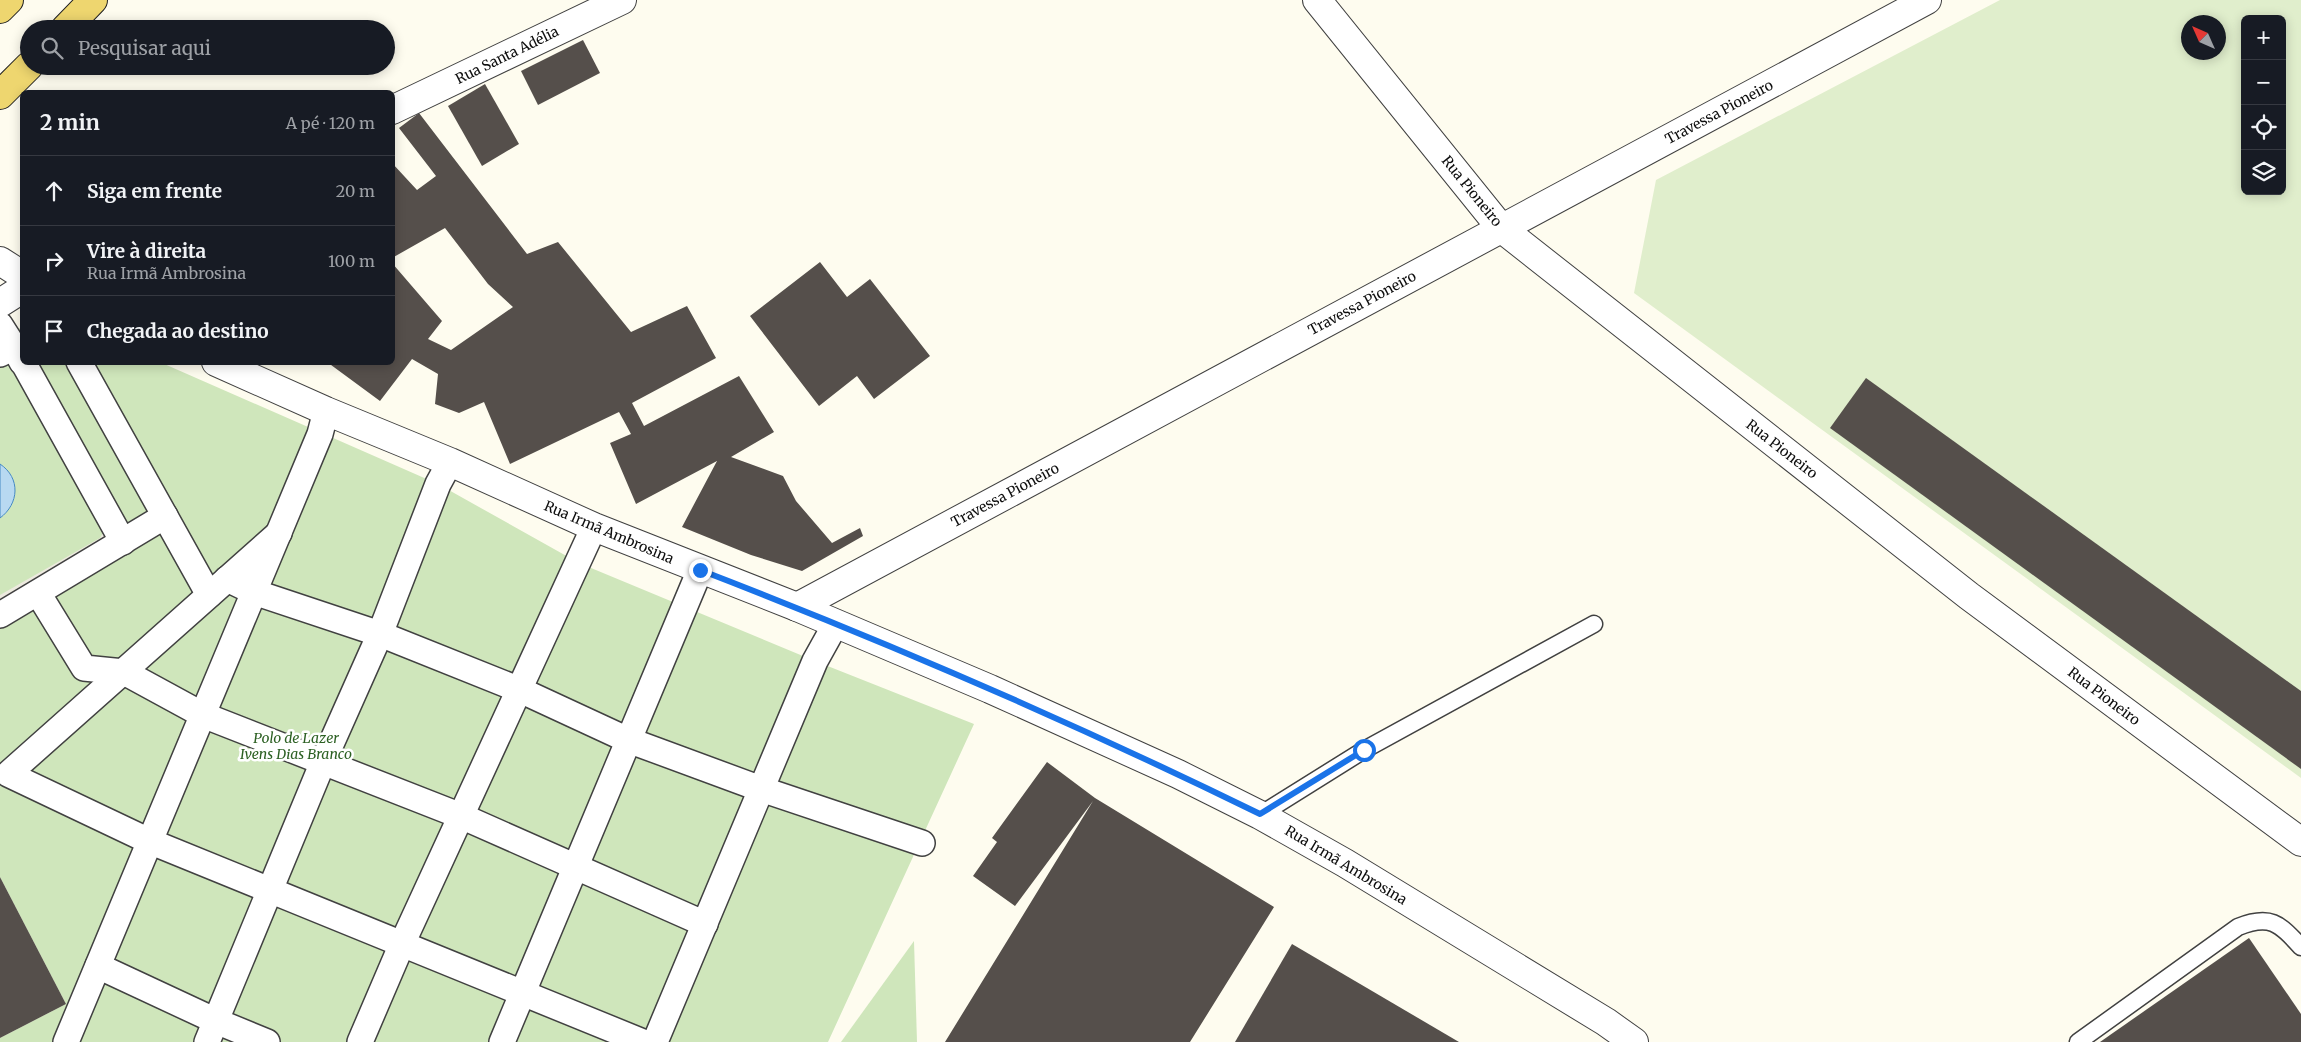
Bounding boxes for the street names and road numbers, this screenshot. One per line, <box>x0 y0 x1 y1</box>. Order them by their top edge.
street label: Rua Santa Adélia <box>452 22 562 88</box>
street label: Travessa Pioneiro <box>1662 76 1776 148</box>
street label: Rua Pioneiro <box>1438 152 1506 230</box>
street label: Travessa Pioneiro <box>1305 267 1419 339</box>
street label: Rua Pioneiro <box>1743 415 1821 483</box>
street label: Travessa Pioneiro <box>948 459 1062 531</box>
street label: Rua Irmã Ambrosina <box>541 497 677 568</box>
street label: Rua Pioneiro <box>2064 663 2144 729</box>
street label: Rua Irmã Ambrosina <box>1282 821 1411 909</box>

